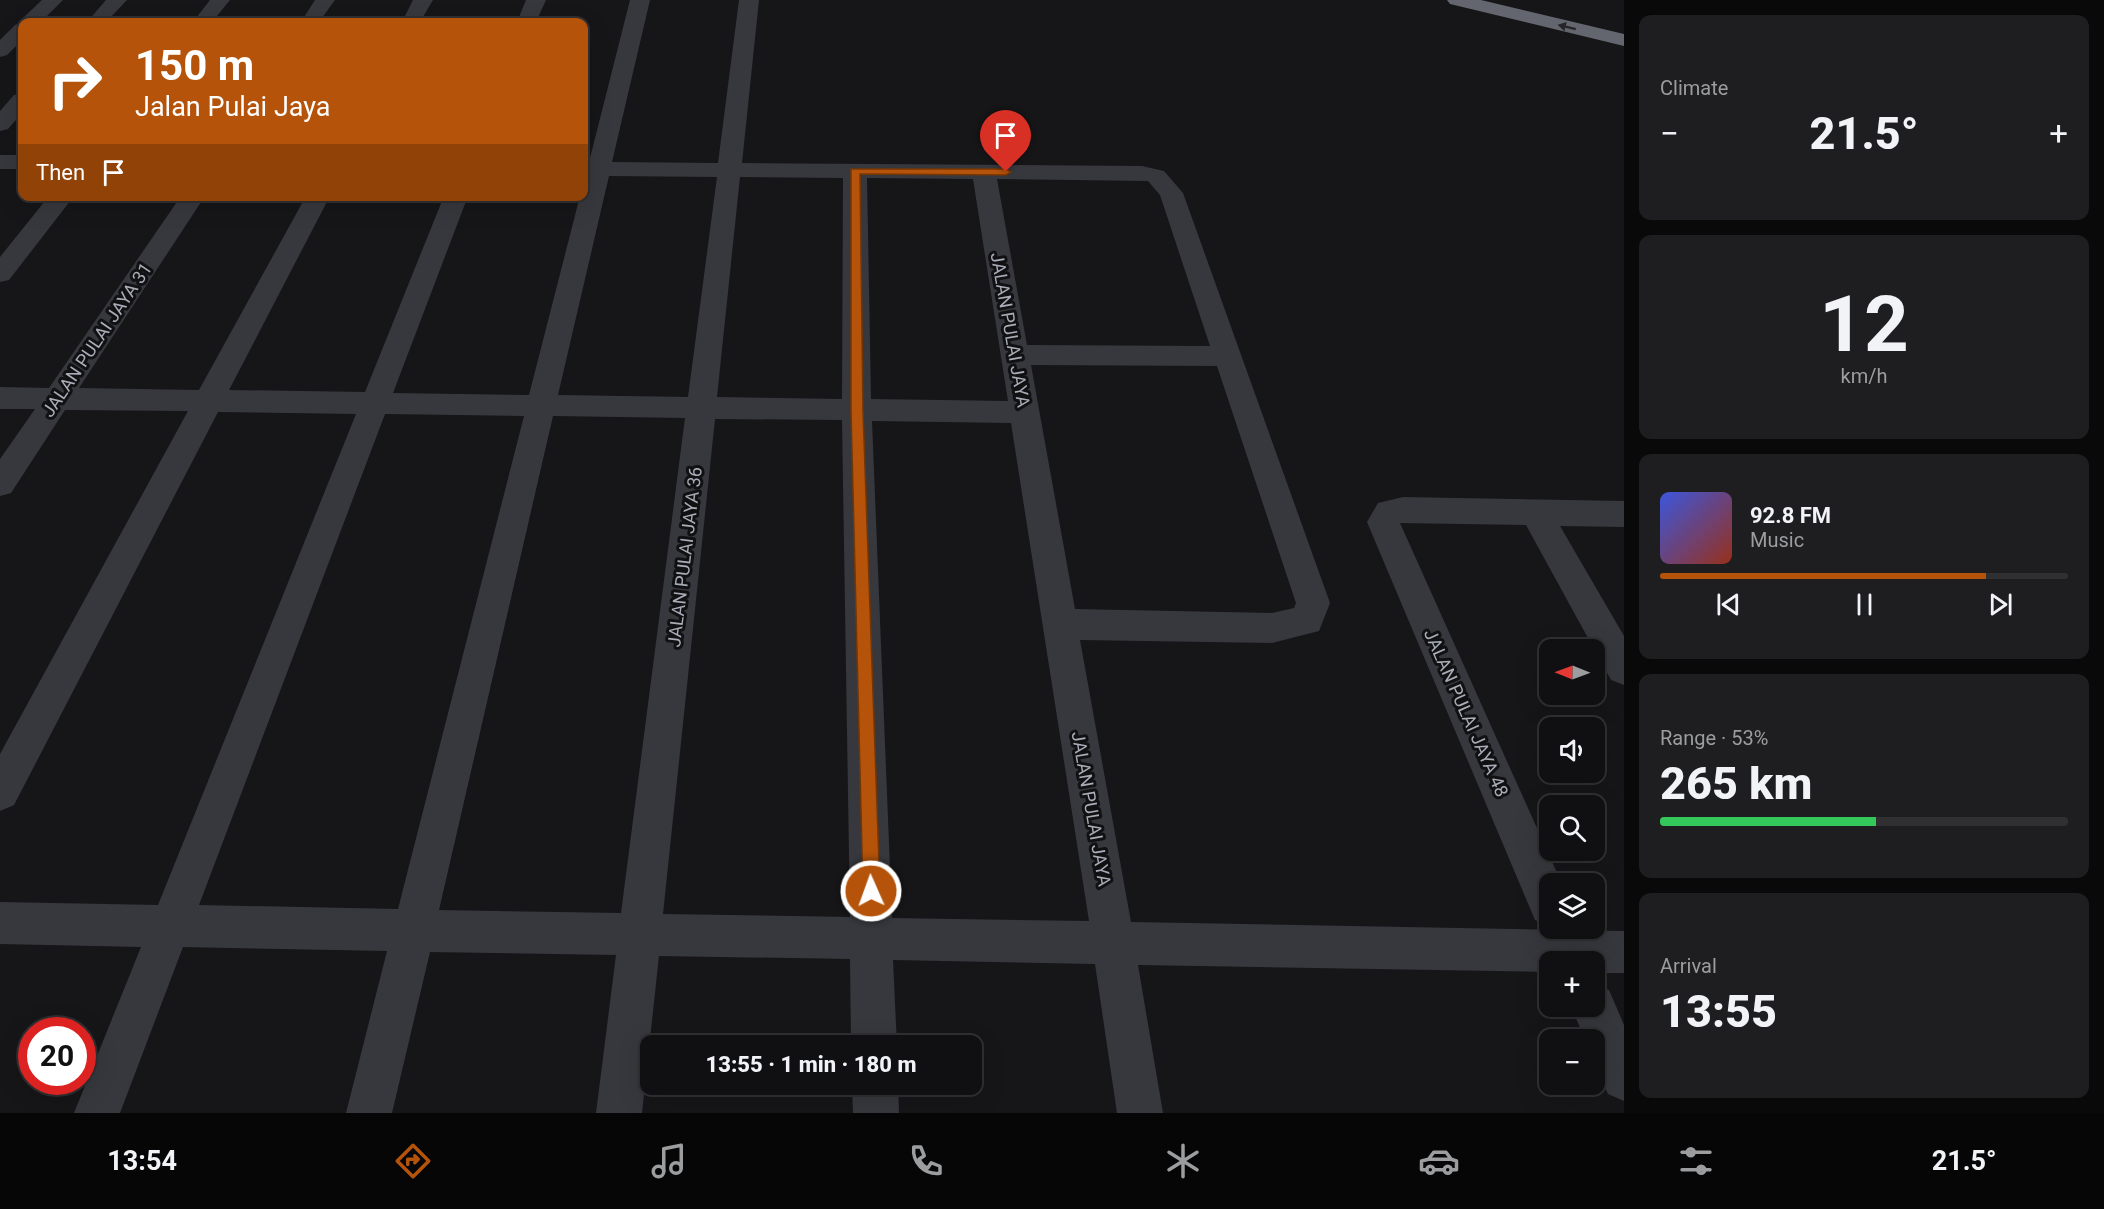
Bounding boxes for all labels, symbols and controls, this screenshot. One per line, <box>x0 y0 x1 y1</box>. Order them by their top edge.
one-way arrow <box>1558 21 1576 31</box>
text: 150 m <box>135 41 254 90</box>
icon: right <box>36 42 114 120</box>
text: Climate <box>1660 76 1728 100</box>
text: Jalan Pulai Jaya <box>135 91 331 123</box>
text: 21.5° <box>1810 107 1919 160</box>
pin <box>980 110 1031 172</box>
text: − <box>1660 114 1679 153</box>
text: + <box>2049 114 2068 153</box>
icon: arrive <box>989 119 1022 152</box>
icon: arrive <box>97 156 130 189</box>
text: Then <box>36 160 85 185</box>
street label: JALAN PULAI JAYA <box>987 251 1034 409</box>
street label: JALAN PULAI JAYA 31 <box>37 259 156 421</box>
text: 12 <box>1819 279 1909 370</box>
text: km/h <box>1841 364 1887 388</box>
street label: JALAN PULAI JAYA 36 <box>663 466 706 648</box>
text: 92.8 FM <box>1750 503 1831 528</box>
text: Music <box>1750 528 1804 552</box>
icon: previous <box>1712 588 1745 621</box>
icon: pause <box>1848 588 1881 621</box>
icon: next <box>1984 588 2017 621</box>
street label: JALAN PULAI JAYA 48 <box>1420 626 1513 800</box>
north arrow <box>1539 639 1605 705</box>
map controls <box>1539 639 1605 1095</box>
button: sound <box>1539 717 1605 783</box>
text: Range · 53% <box>1660 726 1768 750</box>
street label: JALAN PULAI JAYA <box>1068 730 1115 888</box>
text: 265 km <box>1660 757 1812 810</box>
button: search <box>1539 795 1605 861</box>
position arrow <box>839 859 903 923</box>
button: layers <box>1539 873 1605 939</box>
button: + <box>1539 951 1605 1017</box>
text: Arrival <box>1660 954 1717 978</box>
text: 13:55 <box>1660 985 1777 1038</box>
speed limit sign: 20 <box>18 1017 96 1095</box>
button: − <box>1539 1029 1605 1095</box>
text: 13:55 · 1 min · 180 m <box>706 1052 916 1077</box>
icon: directions <box>392 1140 434 1182</box>
icon: music <box>648 1140 690 1182</box>
icon: phone <box>905 1140 947 1182</box>
icon: climate <box>1162 1140 1204 1182</box>
icon: car <box>1418 1140 1460 1182</box>
icon: filters <box>1675 1140 1717 1182</box>
text: 13:54 <box>107 1145 177 1177</box>
text: 21.5° <box>1932 1145 1997 1177</box>

